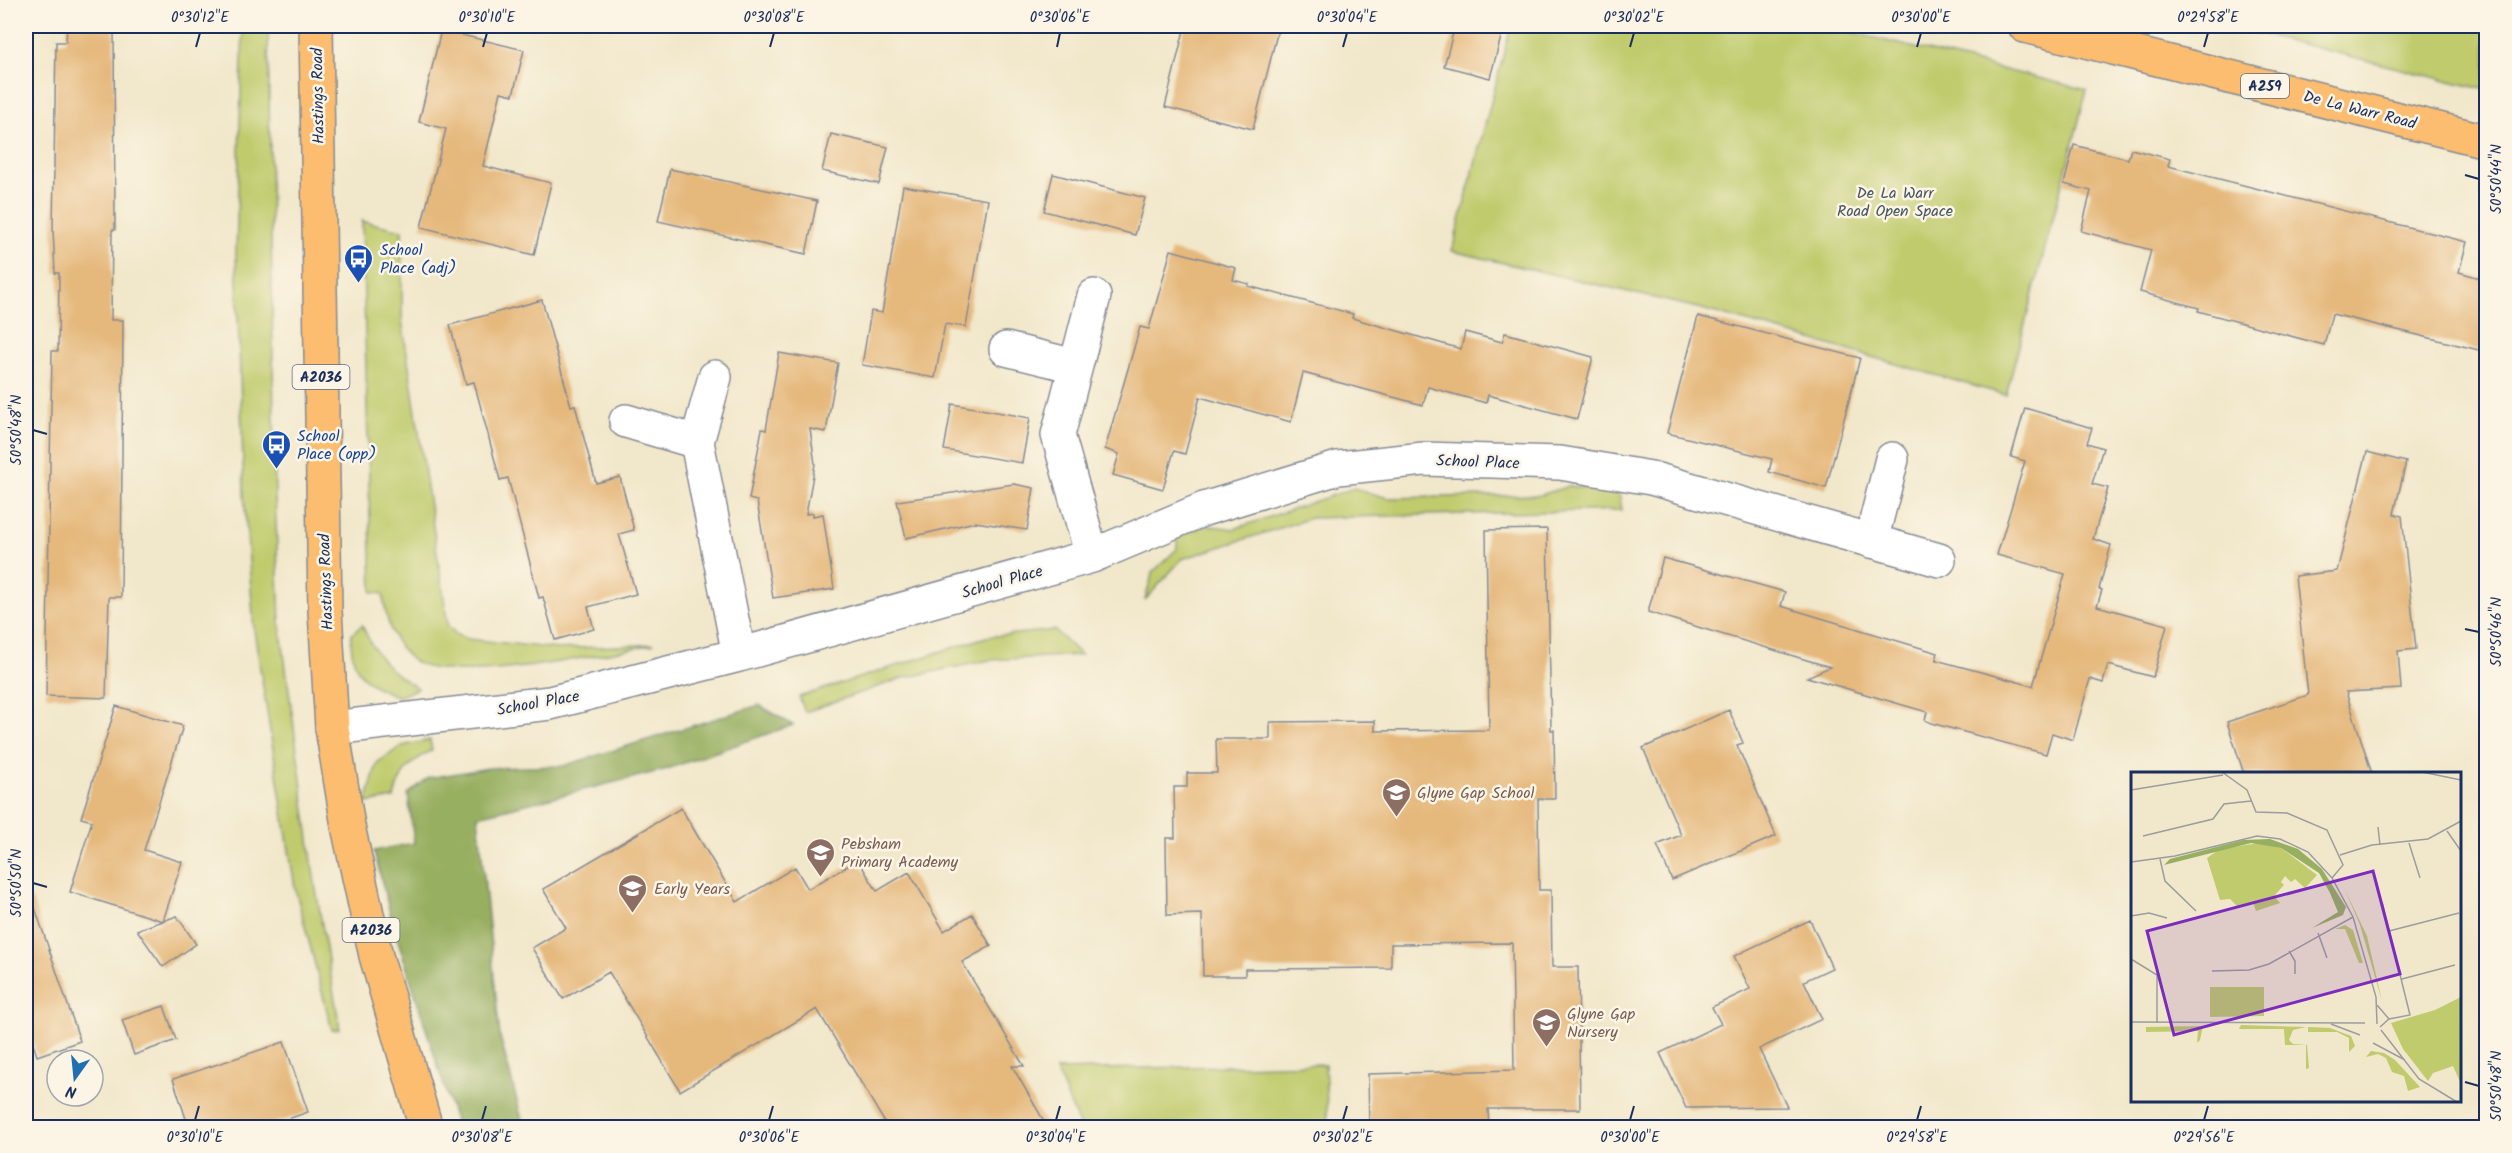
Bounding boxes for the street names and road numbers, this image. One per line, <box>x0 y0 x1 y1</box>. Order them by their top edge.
street label: Hastings Road <box>305 47 332 144</box>
road number: A259 <box>2241 74 2289 98</box>
street label: De La Warr Road <box>2300 84 2420 137</box>
road number: A2036 <box>292 365 350 389</box>
street label: School Place <box>1436 449 1520 476</box>
street label: Hastings Road <box>312 532 341 631</box>
street label: School Place <box>959 559 1046 606</box>
street label: School Place <box>495 684 582 723</box>
road number: A2036 <box>342 918 400 942</box>

